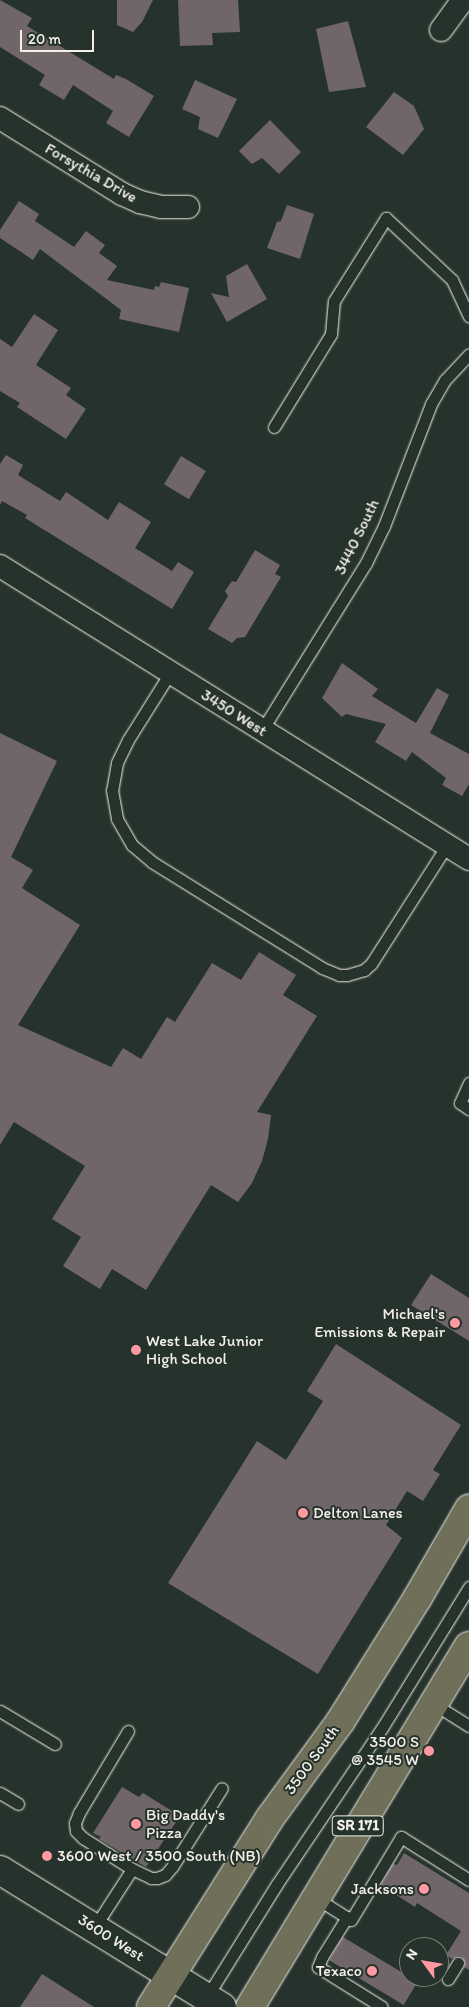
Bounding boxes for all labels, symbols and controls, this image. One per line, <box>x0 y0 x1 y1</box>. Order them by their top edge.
scale bar <box>22 20 96 52</box>
text: 20 m <box>28 30 61 48</box>
street label: Forsythia Drive <box>42 139 140 207</box>
street label: 3440 South <box>331 496 383 578</box>
street label: 3450 West <box>198 685 270 741</box>
place label: Michael's Emissions & Repair <box>315 1304 445 1342</box>
marker: Michael's Emissions & Repair <box>449 1317 461 1329</box>
place label: West Lake Junior High School <box>146 1331 263 1369</box>
marker: West Lake Junior High School <box>130 1344 142 1356</box>
place label: Delton Lanes <box>313 1503 403 1523</box>
marker: Delton Lanes <box>297 1507 309 1519</box>
street label: 3500 South <box>281 1722 343 1798</box>
place label: 3500 S @ 3545 W <box>351 1732 419 1770</box>
marker: 3500 S @ 3545 W <box>423 1745 435 1757</box>
place label: Big Daddy's Pizza <box>146 1805 226 1843</box>
road number: SR 171 <box>332 1814 384 1838</box>
marker: Big Daddy's Pizza <box>130 1818 142 1830</box>
place label: 3600 West / 3500 South (NB) <box>57 1846 261 1866</box>
marker: 3600 West / 3500 South (NB) <box>41 1850 53 1862</box>
place label: Jacksons <box>351 1879 414 1899</box>
marker: Jacksons <box>418 1883 430 1895</box>
street label: 3600 West <box>74 1910 148 1966</box>
north arrow <box>399 1937 449 1987</box>
text: N <box>402 1946 421 1963</box>
place label: Texaco <box>316 1961 362 1981</box>
marker: Texaco <box>366 1965 378 1977</box>

